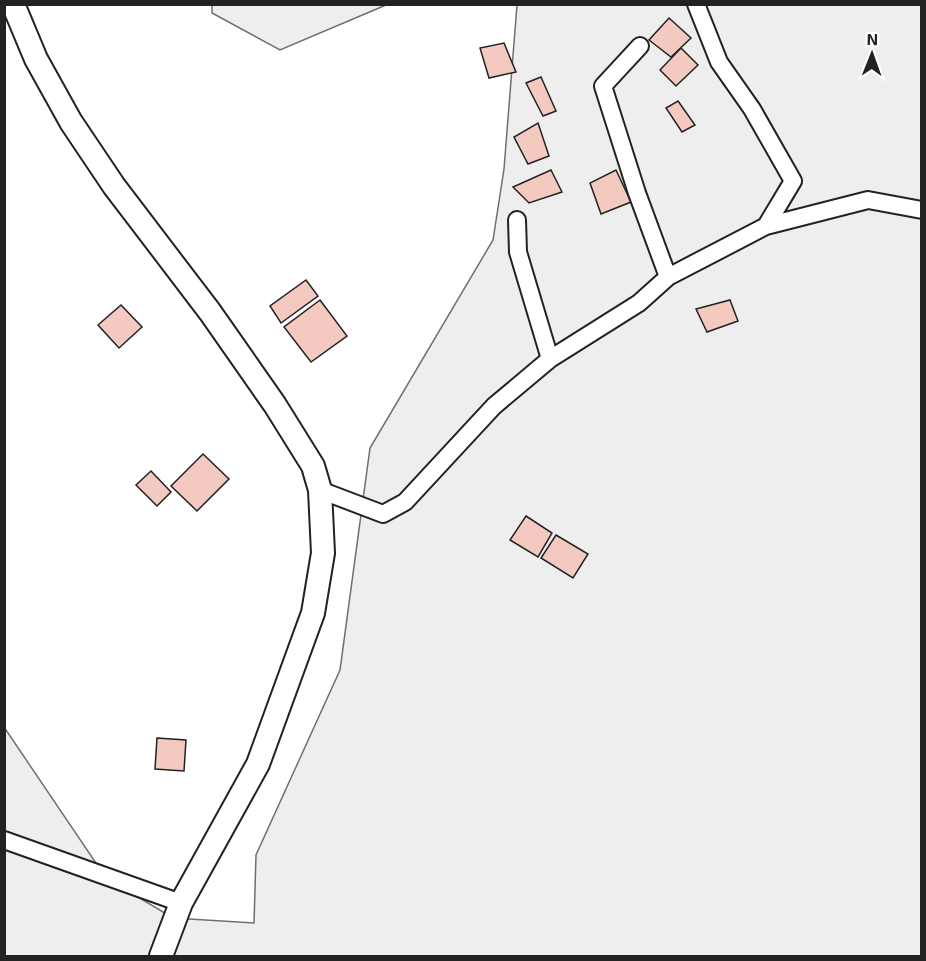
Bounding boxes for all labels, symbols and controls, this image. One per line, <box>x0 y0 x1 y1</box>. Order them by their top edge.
north arrow <box>842 24 902 84</box>
text: N <box>866 29 878 48</box>

